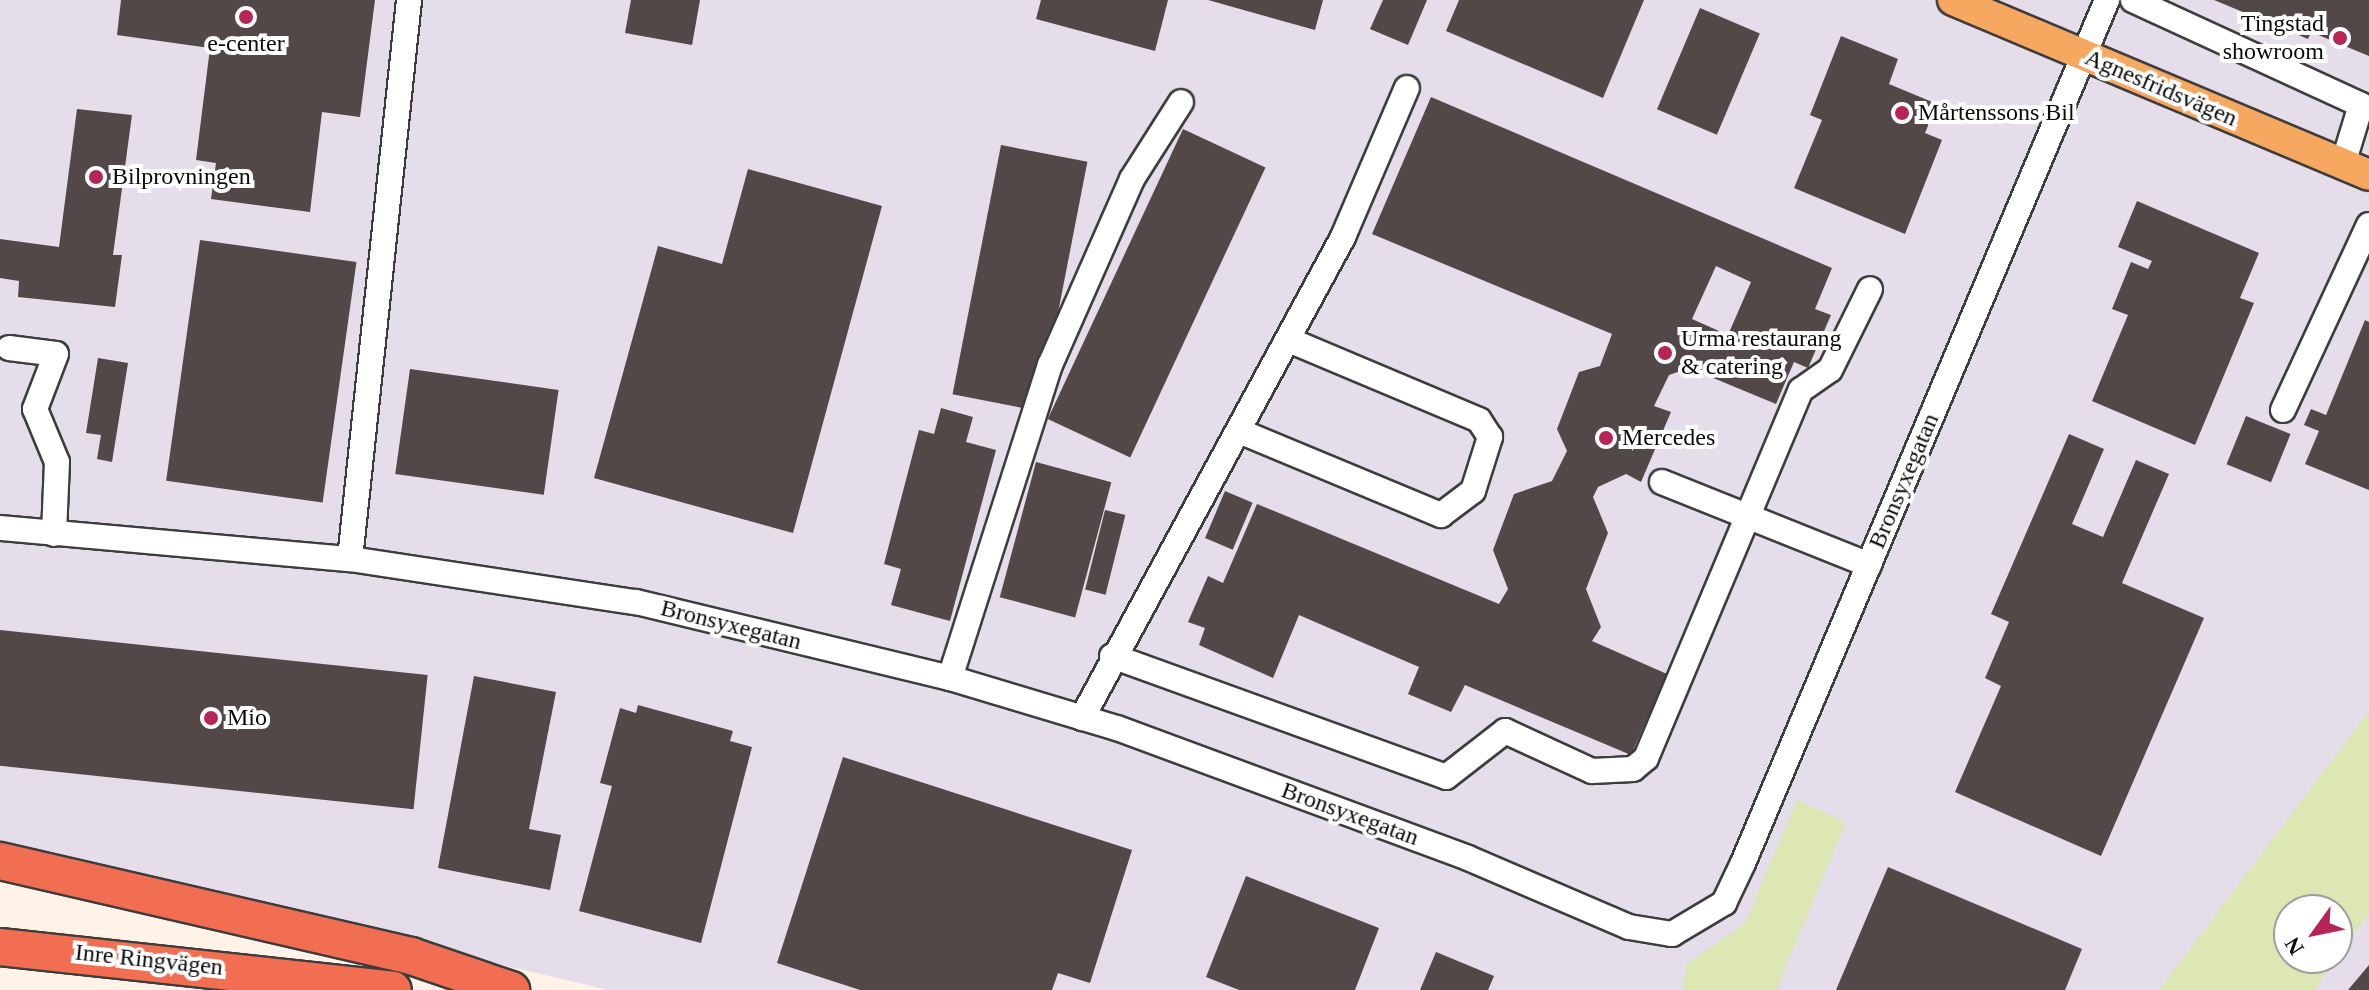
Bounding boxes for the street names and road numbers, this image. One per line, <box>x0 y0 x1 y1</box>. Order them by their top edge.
street label: Agnesfridsvägen <box>2081 43 2241 133</box>
street label: Bronsyxegatan <box>1863 409 1945 553</box>
street label: Bronsyxegatan <box>658 594 804 656</box>
street label: Bronsyxegatan <box>1277 776 1423 852</box>
street label: Inre Ringvägen <box>74 938 224 982</box>

